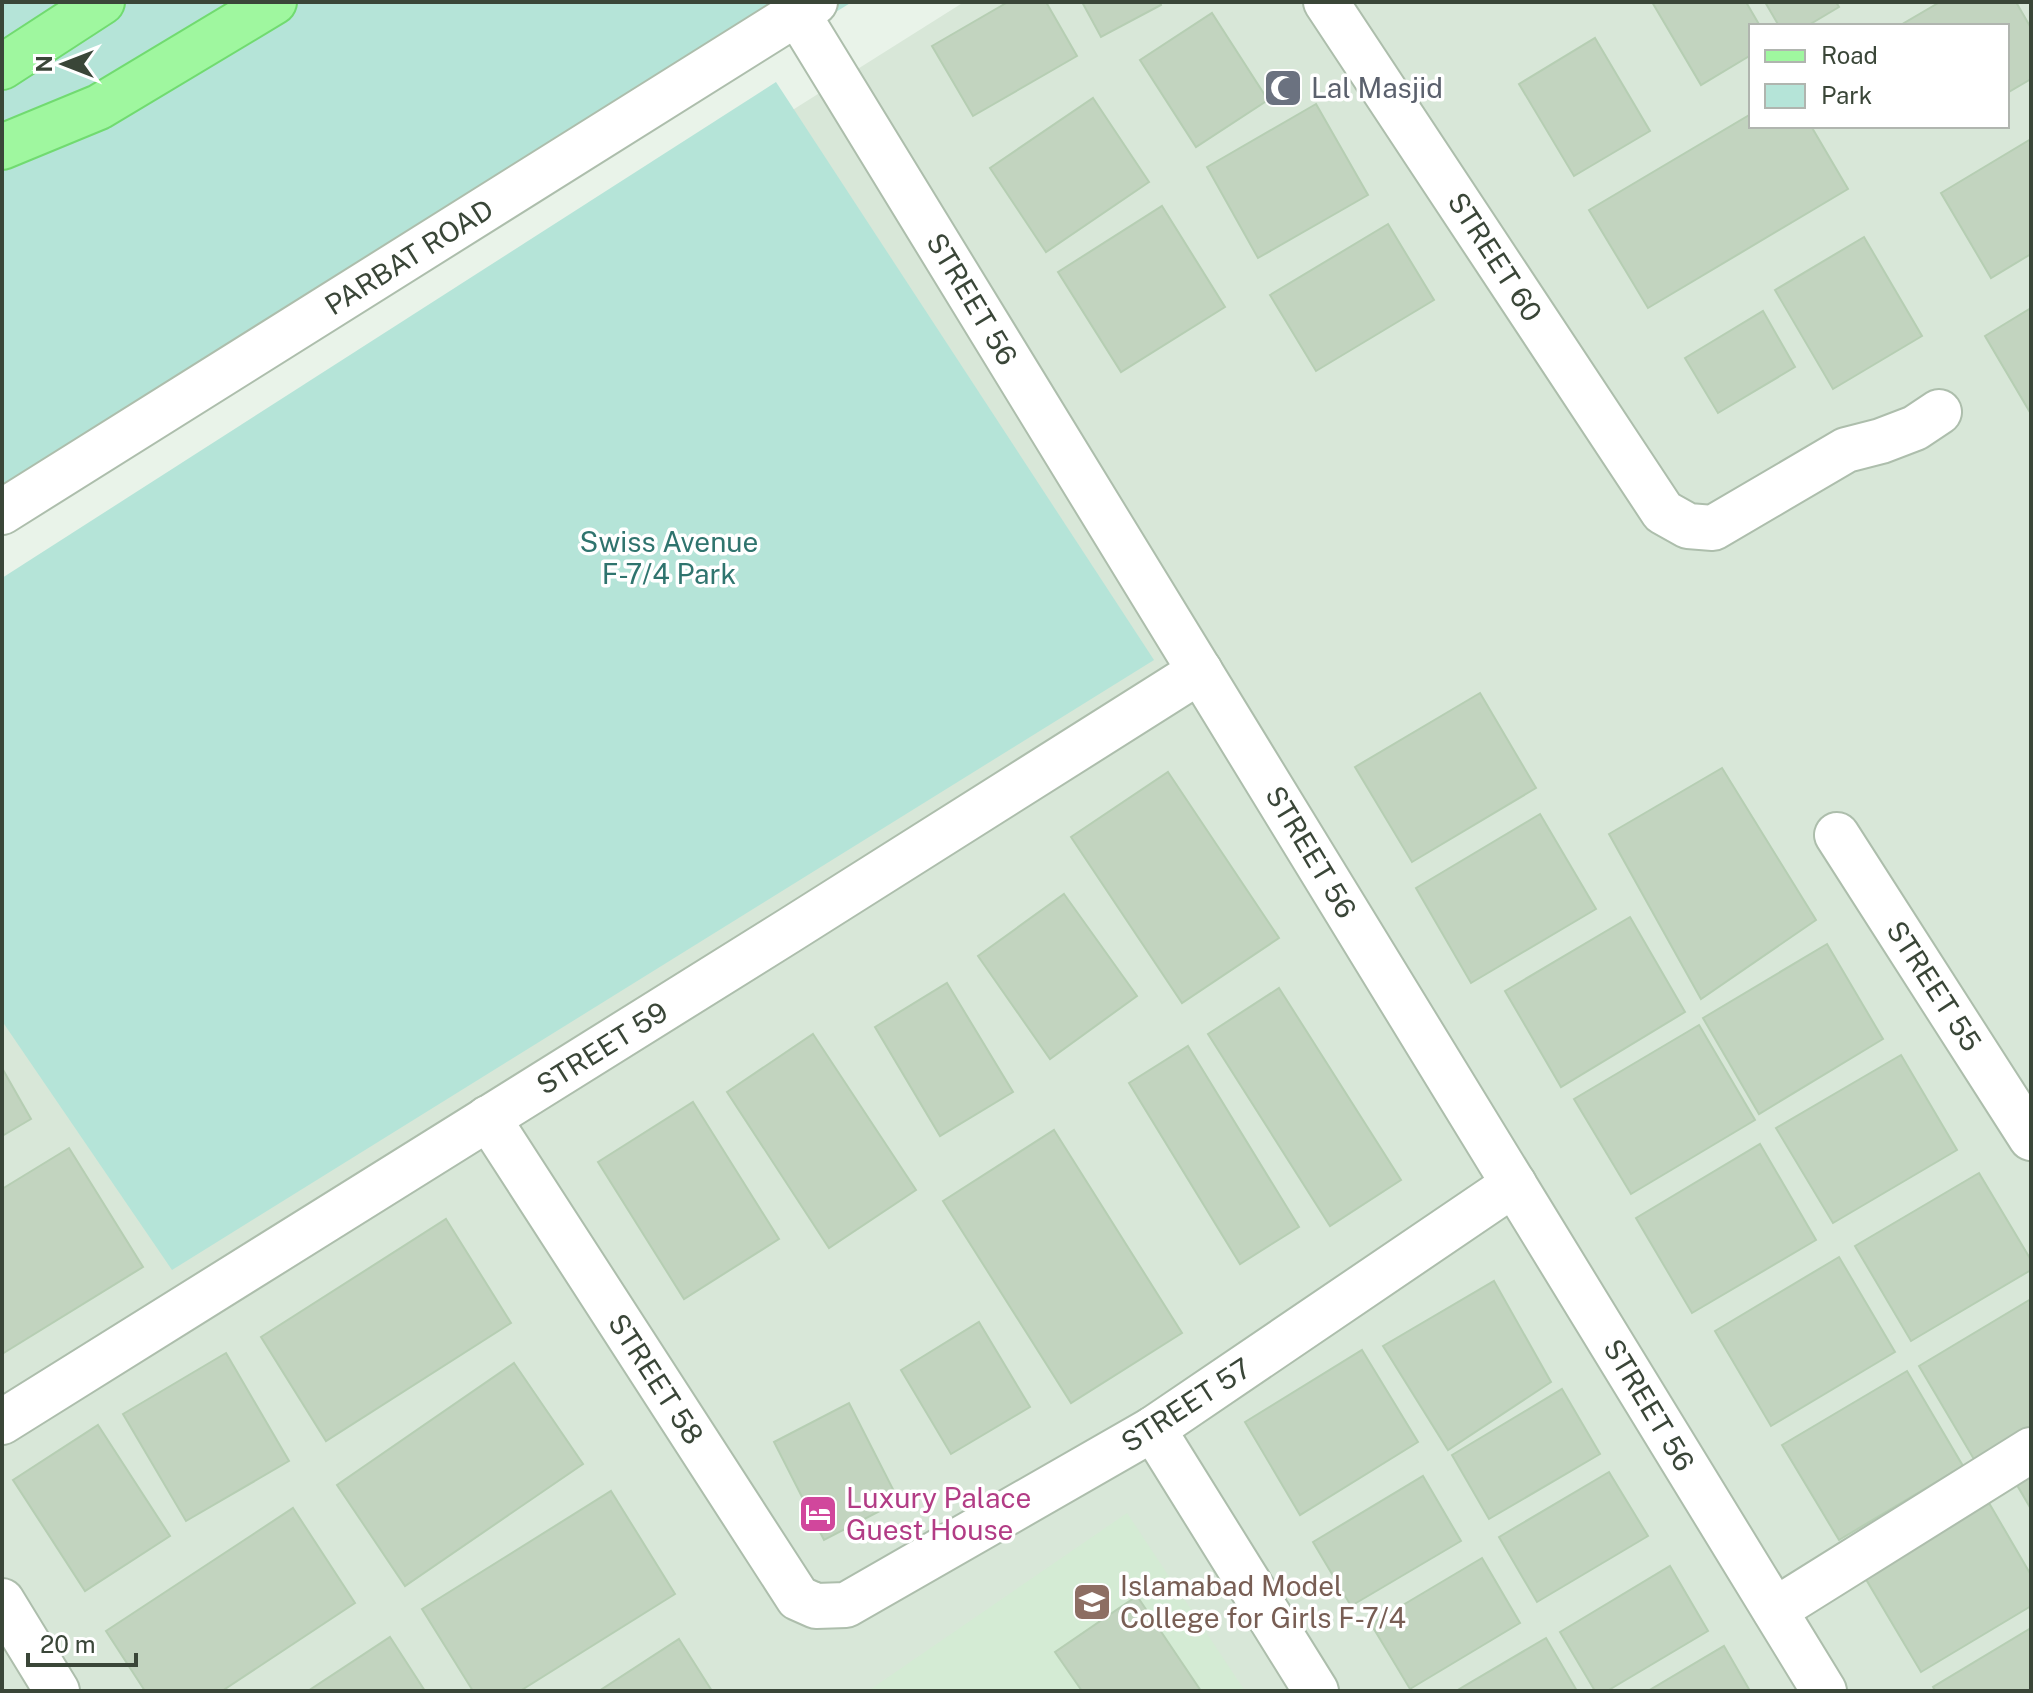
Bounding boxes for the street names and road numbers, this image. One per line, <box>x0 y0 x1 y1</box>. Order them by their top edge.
street label: STREET 60 <box>1442 186 1549 327</box>
street label: PARBAT ROAD <box>319 192 499 321</box>
street label: STREET 56 <box>920 227 1025 371</box>
street label: STREET 56 <box>1259 780 1364 924</box>
street label: STREET 55 <box>1880 914 1989 1057</box>
street label: STREET 59 <box>530 994 673 1101</box>
street label: STREET 58 <box>602 1307 711 1450</box>
street label: STREET 56 <box>1597 1333 1702 1477</box>
street label: STREET 57 <box>1115 1351 1257 1459</box>

